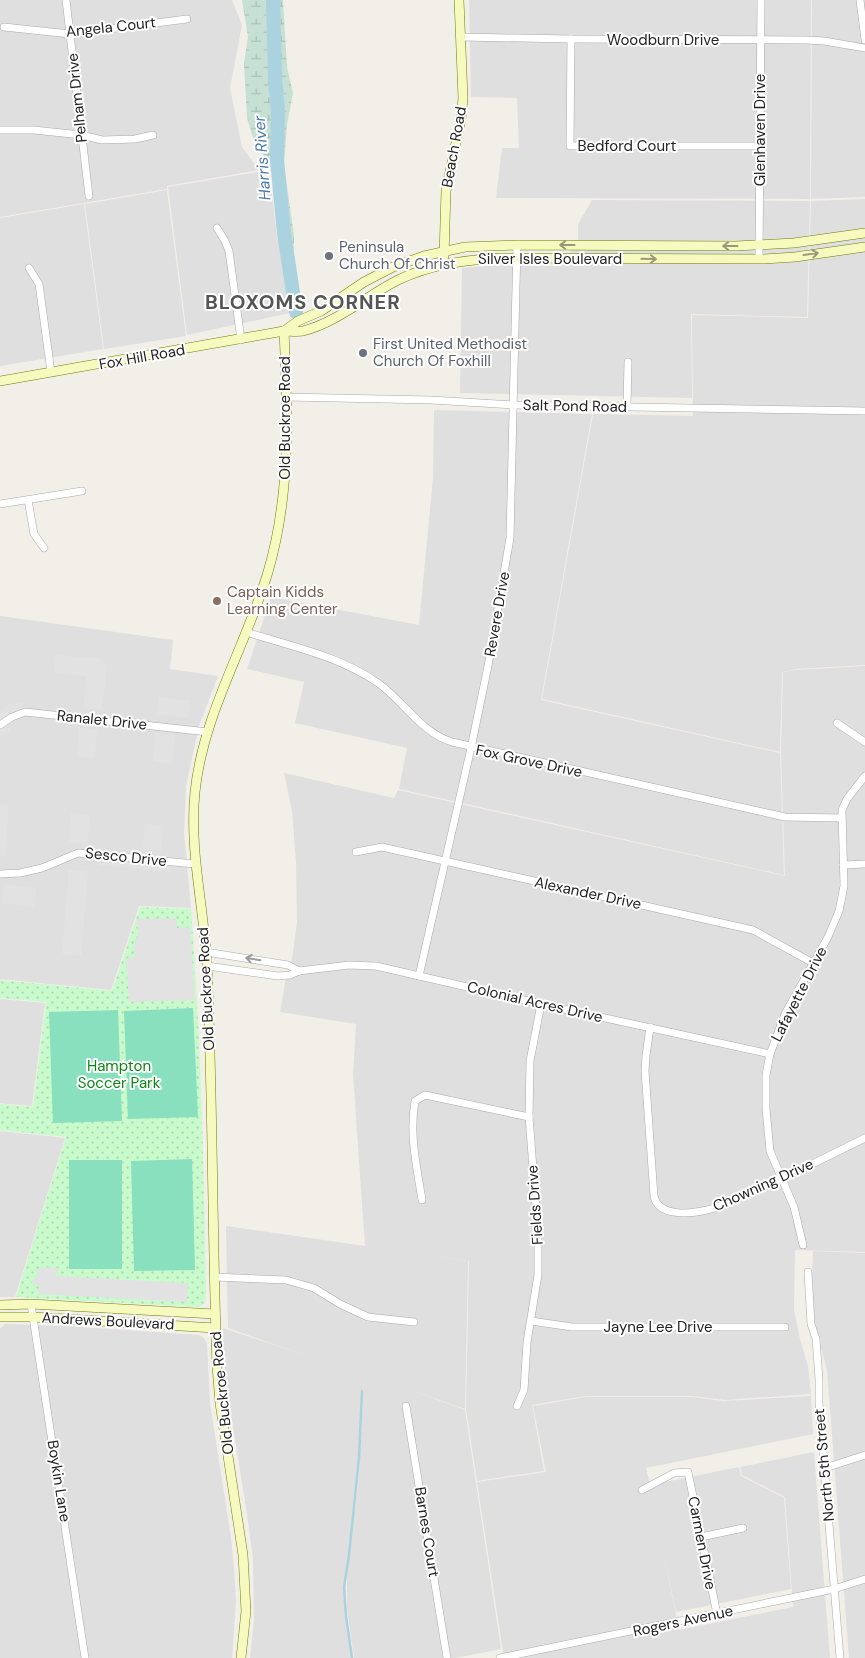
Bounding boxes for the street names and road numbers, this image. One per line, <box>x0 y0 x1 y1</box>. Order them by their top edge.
street label: Angela Court <box>65 12 157 42</box>
street label: Woodburn Drive <box>607 30 719 50</box>
street label: Pelham Drive <box>62 52 92 144</box>
street label: Glenhaven Drive <box>750 74 770 186</box>
street label: Beach Road <box>437 105 471 189</box>
street label: Bedford Court <box>577 136 677 156</box>
street label: Silver Isles Boulevard <box>478 249 622 269</box>
street label: Fox Hill Road <box>97 340 187 374</box>
street label: Old Buckroe Road <box>275 356 295 480</box>
street label: Salt Pond Road <box>523 395 627 417</box>
street label: Revere Drive <box>480 570 514 658</box>
street label: Ranalet Drive <box>56 705 148 735</box>
street label: Fox Grove Drive <box>474 740 584 782</box>
street label: Sesco Drive <box>84 843 168 871</box>
street label: Alexander Drive <box>533 872 643 914</box>
street label: Old Buckroe Road <box>193 927 219 1051</box>
street label: Lafayette Drive <box>766 943 832 1045</box>
street label: Colonial Acres Drive <box>465 977 605 1027</box>
street label: Chowning Drive <box>710 1154 816 1216</box>
street label: Fields Drive <box>522 1164 548 1246</box>
street label: Andrews Boulevard <box>41 1308 175 1334</box>
street label: Jayne Lee Drive <box>603 1317 713 1337</box>
street label: Old Buckroe Road <box>206 1330 238 1456</box>
street label: North 5th Street <box>809 1407 839 1522</box>
street label: Boykin Lane <box>43 1439 75 1523</box>
street label: Barnes Court <box>410 1485 444 1579</box>
street label: Carmen Drive <box>683 1495 721 1591</box>
street label: Rogers Avenue <box>631 1601 735 1641</box>

